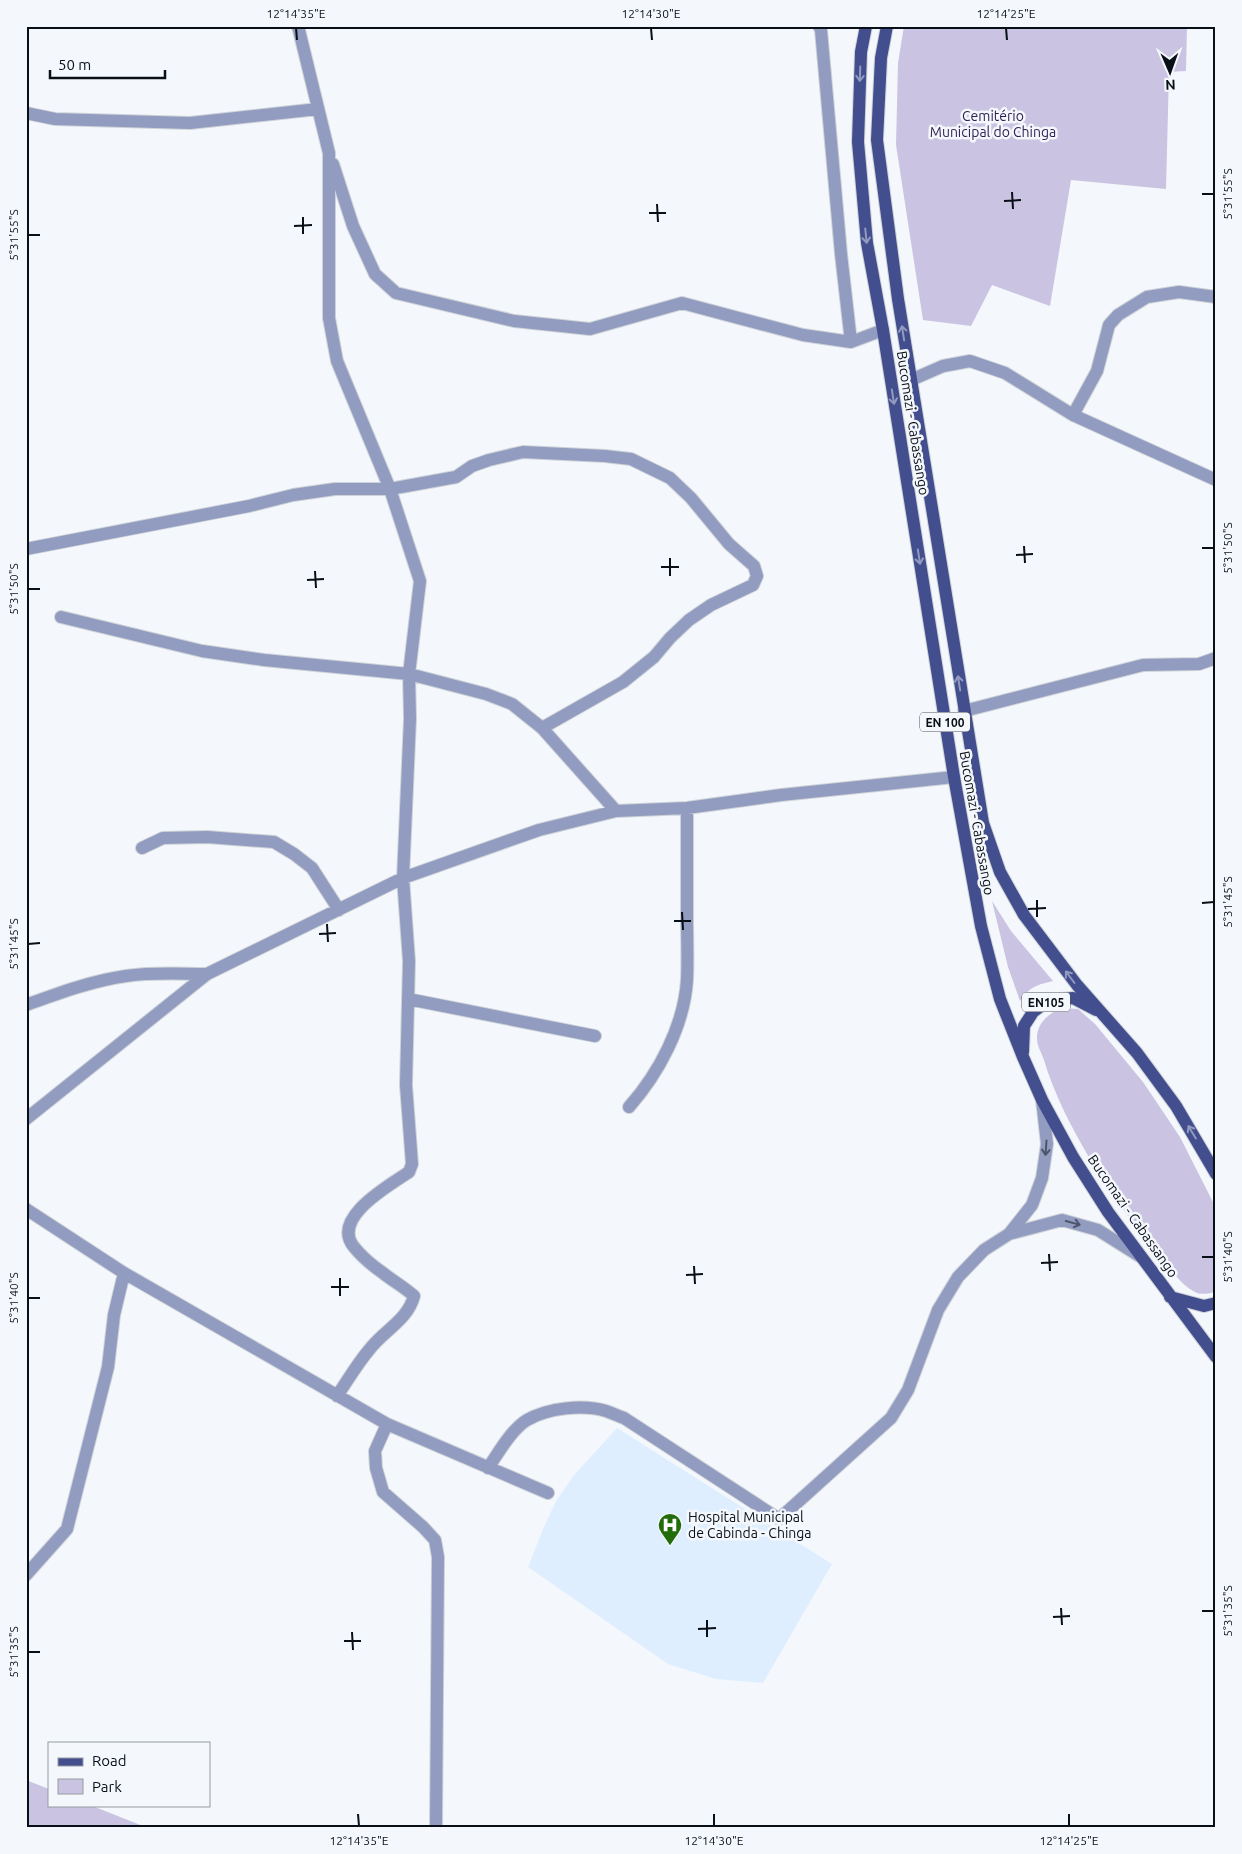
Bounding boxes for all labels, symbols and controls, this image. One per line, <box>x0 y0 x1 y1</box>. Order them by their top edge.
text: 12°14'35"E <box>267 7 326 20</box>
text: 12°14'30"E <box>622 7 681 20</box>
text: 12°14'25"E <box>977 7 1036 20</box>
scale bar <box>50 48 165 80</box>
north arrow <box>1144 48 1194 98</box>
text: 50 m <box>58 56 91 73</box>
one-way arrow <box>855 66 865 82</box>
text: N <box>1165 77 1176 93</box>
park label: Cemitério Municipal do Chinga <box>930 108 1056 140</box>
text: 5°31'55"S <box>1221 168 1234 220</box>
text: 5°31'55"S <box>7 209 20 261</box>
one-way arrow <box>862 228 871 244</box>
one-way arrow <box>898 325 908 341</box>
street label: Bucomazi - Cabassango <box>894 350 932 496</box>
one-way arrow <box>889 388 899 404</box>
text: 5°31'50"S <box>1221 522 1234 574</box>
one-way arrow <box>914 549 924 565</box>
text: 5°31'50"S <box>7 563 20 615</box>
one-way arrow <box>954 676 964 692</box>
road number: EN 100 <box>920 712 970 732</box>
street label: Bucomazi - Cabassango <box>956 750 998 896</box>
text: 5°31'45"S <box>1221 876 1234 928</box>
text: 5°31'45"S <box>7 918 20 970</box>
one-way arrow <box>1065 971 1076 984</box>
road number: EN105 <box>1022 992 1070 1012</box>
one-way arrow <box>1186 1125 1196 1139</box>
one-way arrow <box>1042 1140 1051 1156</box>
street label: Bucomazi - Cabassango <box>1085 1152 1181 1280</box>
one-way arrow <box>1065 1219 1081 1229</box>
text: 5°31'40"S <box>1221 1231 1234 1283</box>
text: 5°31'40"S <box>7 1272 20 1324</box>
place label: Hospital Municipal de Cabinda - Chinga <box>688 1509 812 1541</box>
hospital icon: Hospital Municipal de Cabinda - Chinga <box>657 1512 683 1546</box>
text: 5°31'35"S <box>1221 1585 1234 1637</box>
text: 5°31'35"S <box>7 1626 20 1678</box>
legend <box>48 1742 210 1806</box>
text: Road <box>92 1752 127 1769</box>
text: Park <box>92 1778 122 1795</box>
text: 12°14'35"E <box>330 1834 389 1847</box>
text: 12°14'30"E <box>685 1834 744 1847</box>
text: 12°14'25"E <box>1040 1834 1099 1847</box>

